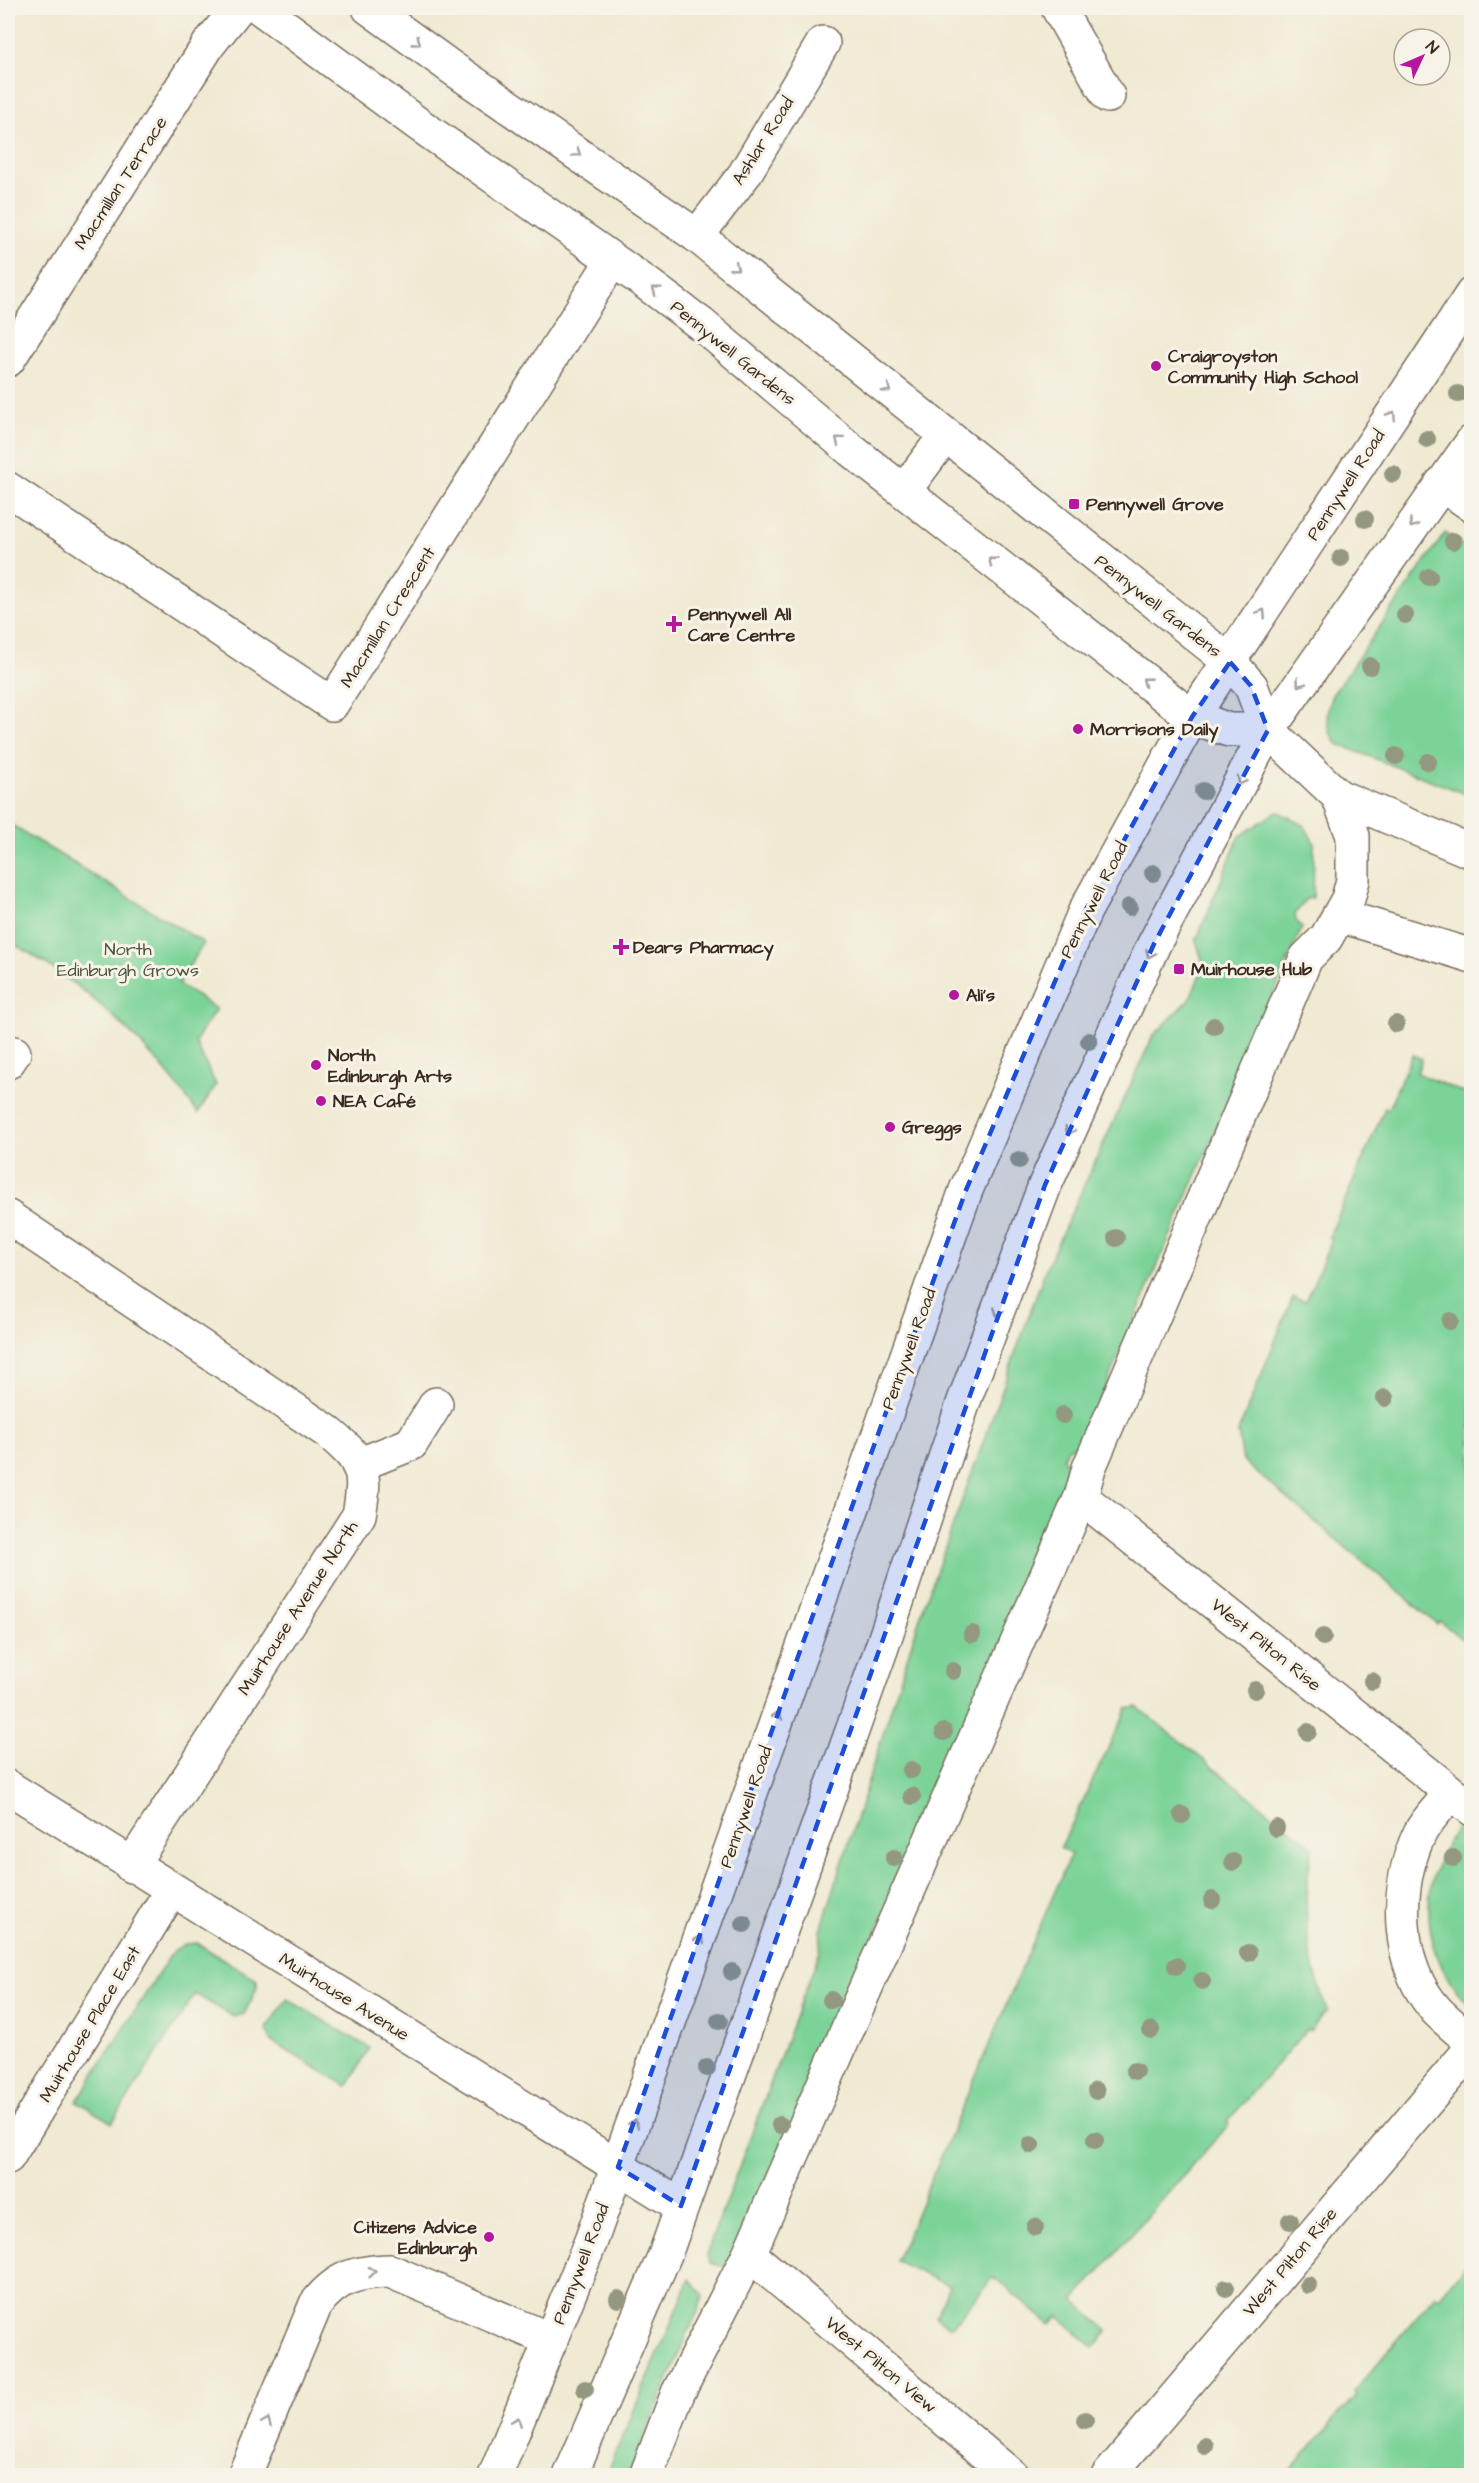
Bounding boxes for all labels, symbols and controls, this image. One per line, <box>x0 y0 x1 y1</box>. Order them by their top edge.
north arrow <box>1392 27 1452 87</box>
one-way arrow <box>410 35 421 46</box>
text: N <box>1421 36 1443 59</box>
street label: Ashlar Road <box>726 92 800 190</box>
street label: Macmillan Terrace <box>68 111 174 255</box>
one-way arrow <box>570 146 581 157</box>
one-way arrow <box>728 259 739 270</box>
one-way arrow <box>651 286 662 297</box>
street label: Pennywell Gardens <box>664 295 801 412</box>
place label: Craigroyston Community High School <box>1168 344 1358 391</box>
marker: Craigroyston Community High School <box>1149 359 1163 373</box>
one-way arrow <box>880 381 891 392</box>
one-way arrow <box>1385 411 1396 422</box>
street label: Pennywell Road <box>1301 425 1392 546</box>
one-way arrow <box>835 436 846 447</box>
place label: Pennywell Grove <box>1086 492 1224 518</box>
marker: Pennywell Grove <box>1067 497 1081 511</box>
one-way arrow <box>1409 517 1420 528</box>
street label: Macmillan Crescent <box>334 541 442 692</box>
street label: Pennywell Gardens <box>1089 548 1227 664</box>
one-way arrow <box>988 557 999 568</box>
place label: Pennywell All Care Centre <box>688 602 795 648</box>
one-way arrow <box>1254 609 1265 620</box>
marker: Pennywell All Care Centre <box>665 615 683 633</box>
one-way arrow <box>1296 676 1307 687</box>
one-way arrow <box>1141 678 1152 689</box>
place label: Morrisons Daily <box>1090 717 1218 743</box>
marker: Morrisons Daily <box>1071 722 1085 736</box>
one-way arrow <box>1237 775 1248 786</box>
street label: Pennywell Road <box>1054 837 1135 963</box>
place label: Dears Pharmacy <box>633 935 774 961</box>
park label: North Edinburgh Grows <box>57 937 199 984</box>
marker: Dears Pharmacy <box>614 940 628 954</box>
one-way arrow <box>1145 947 1157 958</box>
place label: Muirhouse Hub <box>1191 957 1313 982</box>
marker: Muirhouse Hub <box>1172 962 1186 976</box>
place label: Ali's <box>966 983 995 1008</box>
marker: Ali's <box>947 988 961 1002</box>
place label: North Edinburgh Arts <box>328 1043 452 1090</box>
marker: North Edinburgh Arts <box>309 1058 323 1072</box>
place label: NEA Café <box>333 1089 416 1114</box>
marker: NEA Café <box>314 1094 328 1108</box>
place label: Greggs <box>902 1115 962 1141</box>
marker: Greggs <box>883 1120 897 1134</box>
one-way arrow <box>1065 1125 1077 1136</box>
street label: Pennywell Road <box>875 1285 944 1414</box>
one-way arrow <box>992 1307 1005 1317</box>
street label: Muirhouse Avenue North <box>232 1516 364 1700</box>
street label: West Pilton Rise <box>1206 1593 1327 1697</box>
one-way arrow <box>770 1710 783 1721</box>
street label: Pennywell Road <box>713 1743 780 1872</box>
one-way arrow <box>693 1934 705 1945</box>
street label: Muirhouse Place East <box>33 1940 147 2107</box>
street label: Muirhouse Avenue <box>274 1947 414 2047</box>
one-way arrow <box>627 2118 639 2129</box>
street label: Pennywell Road <box>546 2200 616 2328</box>
street label: West Pilton Rise <box>1237 2202 1343 2322</box>
place label: Citizens Advice Edinburgh <box>354 2215 478 2262</box>
marker: Citizens Advice Edinburgh <box>482 2230 496 2244</box>
one-way arrow <box>368 2266 377 2279</box>
street label: West Pilton View <box>820 2311 942 2419</box>
one-way arrow <box>260 2417 272 2428</box>
one-way arrow <box>510 2417 522 2428</box>

